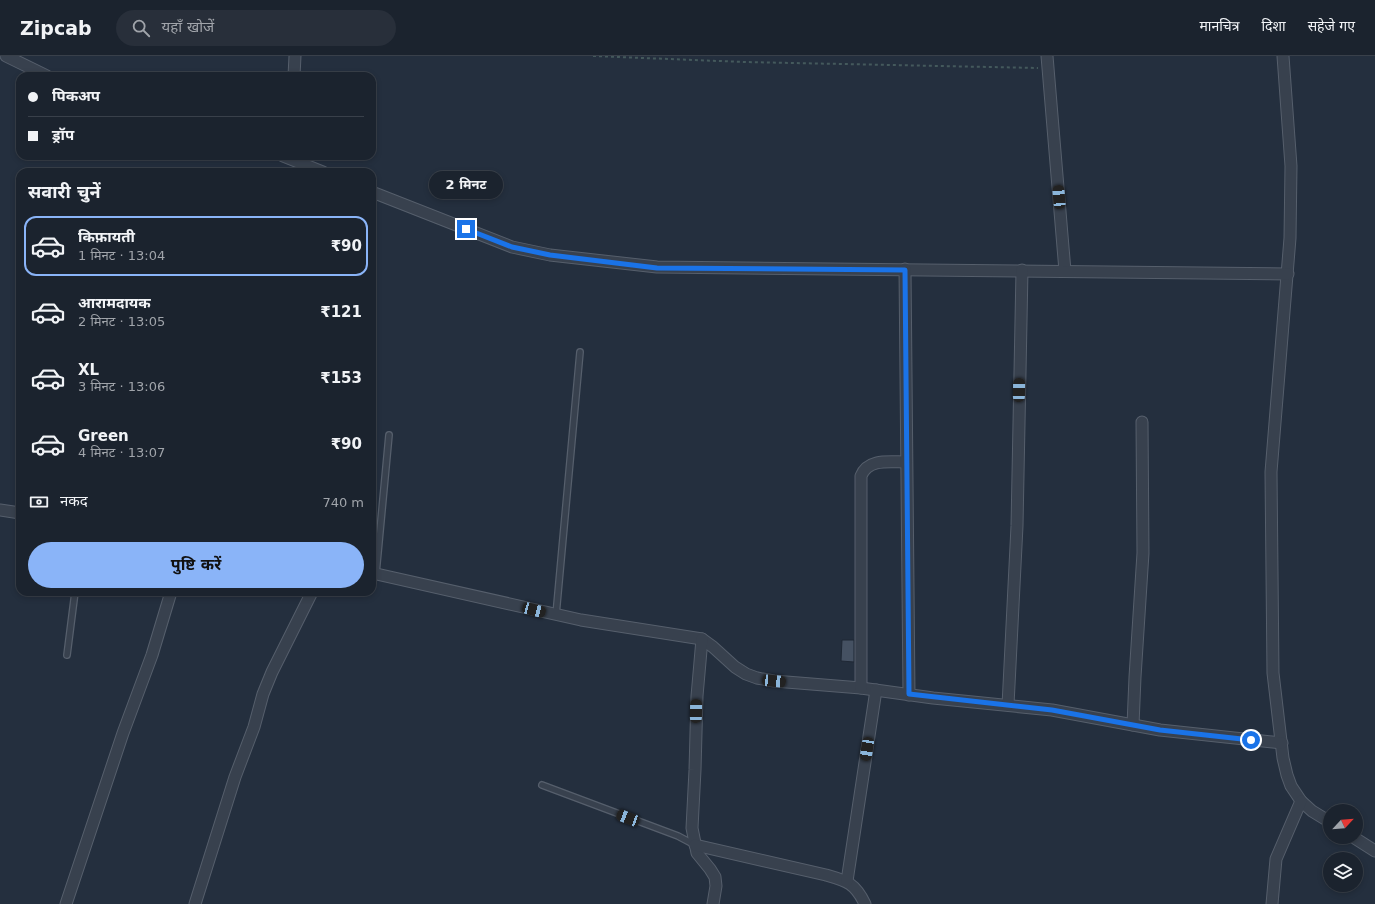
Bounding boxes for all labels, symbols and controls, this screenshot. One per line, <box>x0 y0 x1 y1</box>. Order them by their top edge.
search box <box>116 10 396 46</box>
text: Zipcab <box>20 17 92 39</box>
icon: search <box>130 17 152 39</box>
text: यहाँ खोजें <box>162 18 214 36</box>
text: मानचित्र <box>1199 18 1239 34</box>
text: दिशा <box>1261 18 1286 34</box>
text: सहेजे गए <box>1308 18 1355 34</box>
text: पिकअप <box>52 87 100 105</box>
text: ड्रॉप <box>52 126 74 144</box>
callout: 2 मिनट <box>429 171 503 199</box>
text: 2 मिनट <box>446 177 486 192</box>
text: सवारी चुनें <box>28 181 101 202</box>
car <box>1052 185 1066 209</box>
route end <box>457 220 475 238</box>
icon: car <box>30 228 66 264</box>
text: किफ़ायती <box>78 228 135 246</box>
text: ₹90 <box>331 237 362 255</box>
text: 1 मिनट · 13:04 <box>78 248 165 263</box>
icon: car <box>30 294 66 330</box>
text: आरामदायक <box>78 294 151 312</box>
text: ₹121 <box>320 303 362 321</box>
text: 2 मिनट · 13:05 <box>78 314 165 329</box>
icon: car <box>30 360 66 396</box>
text: XL <box>78 361 99 379</box>
text: ₹153 <box>320 369 362 387</box>
car <box>1013 378 1025 402</box>
text: 3 मिनट · 13:06 <box>78 379 165 394</box>
icon: car <box>30 426 66 462</box>
text: Green <box>78 427 129 445</box>
text: ₹90 <box>331 435 362 453</box>
text: 4 मिनट · 13:07 <box>78 445 165 460</box>
icon: cash <box>28 491 50 513</box>
text: नकद <box>60 492 88 510</box>
text: 740 m <box>322 495 364 510</box>
button: पुष्टि करें <box>28 542 364 588</box>
car <box>521 601 547 619</box>
car <box>762 674 786 688</box>
car <box>690 699 702 723</box>
route start <box>1242 731 1260 749</box>
car <box>859 736 875 762</box>
north arrow <box>1323 804 1363 844</box>
map controls <box>1323 804 1363 892</box>
car <box>615 808 641 828</box>
button: layers <box>1323 852 1363 892</box>

